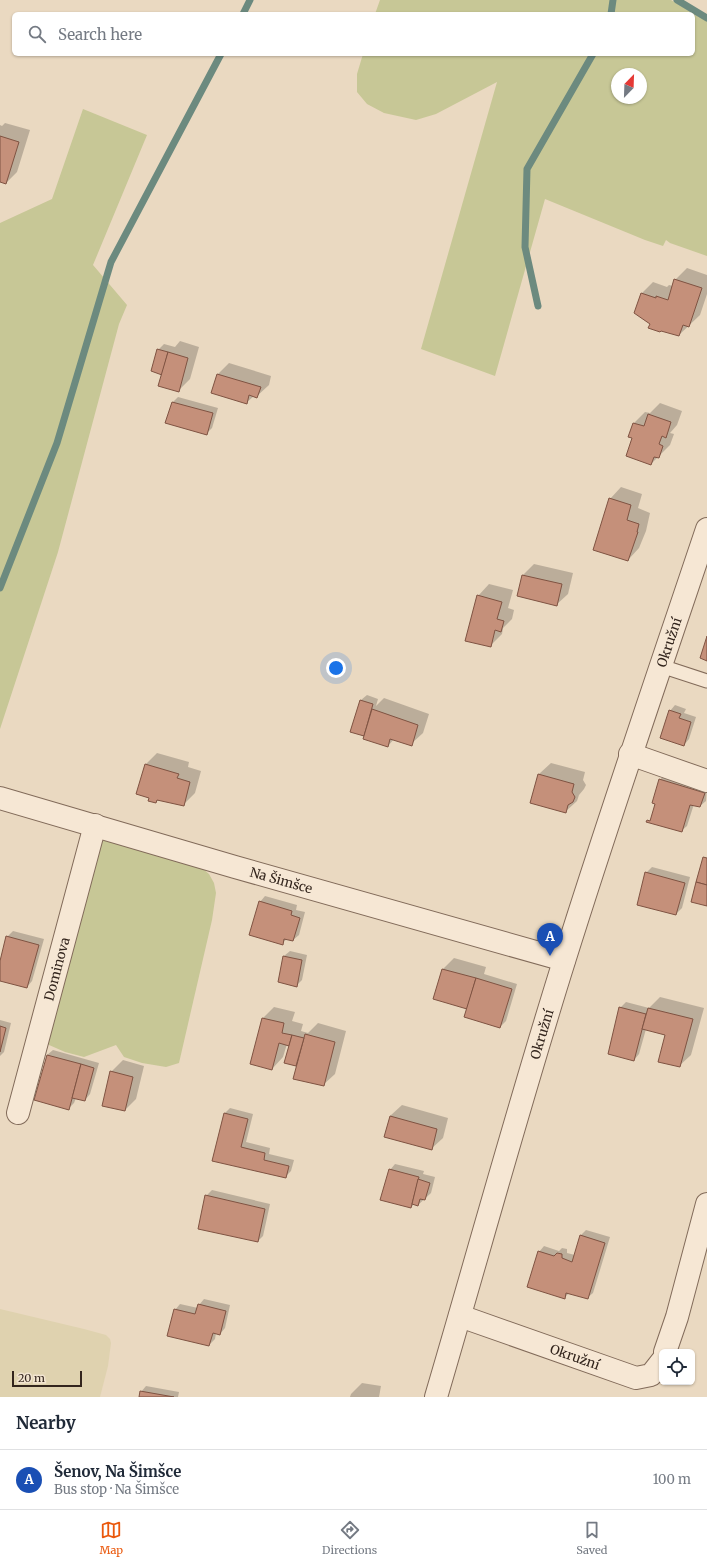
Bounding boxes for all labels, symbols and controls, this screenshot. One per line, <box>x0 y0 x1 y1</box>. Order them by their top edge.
search box <box>12 12 695 56</box>
icon: search <box>26 23 48 45</box>
text: Search here <box>58 25 142 44</box>
north arrow <box>611 68 647 104</box>
street label: Okružní <box>653 615 686 670</box>
your location <box>326 658 346 678</box>
street label: Na Šimšce <box>248 864 315 898</box>
pin: A <box>537 923 563 956</box>
street label: Dominova <box>40 935 74 1003</box>
street label: Okružní <box>526 1006 558 1061</box>
street label: Okružní <box>548 1340 603 1374</box>
map controls <box>659 1349 695 1385</box>
button: locate <box>659 1349 695 1385</box>
scale bar <box>12 1369 82 1388</box>
text: 20 m <box>18 1371 45 1385</box>
text: Nearby <box>16 1412 76 1434</box>
text: Šenov, Na Šimšce <box>54 1462 181 1481</box>
text: A <box>24 1471 34 1488</box>
text: 100 m <box>653 1471 691 1488</box>
text: Bus stop · Na Šimšce <box>54 1481 179 1498</box>
tab: Map <box>100 1519 123 1557</box>
tab: Directions <box>322 1519 377 1557</box>
tab: Saved <box>576 1519 607 1557</box>

